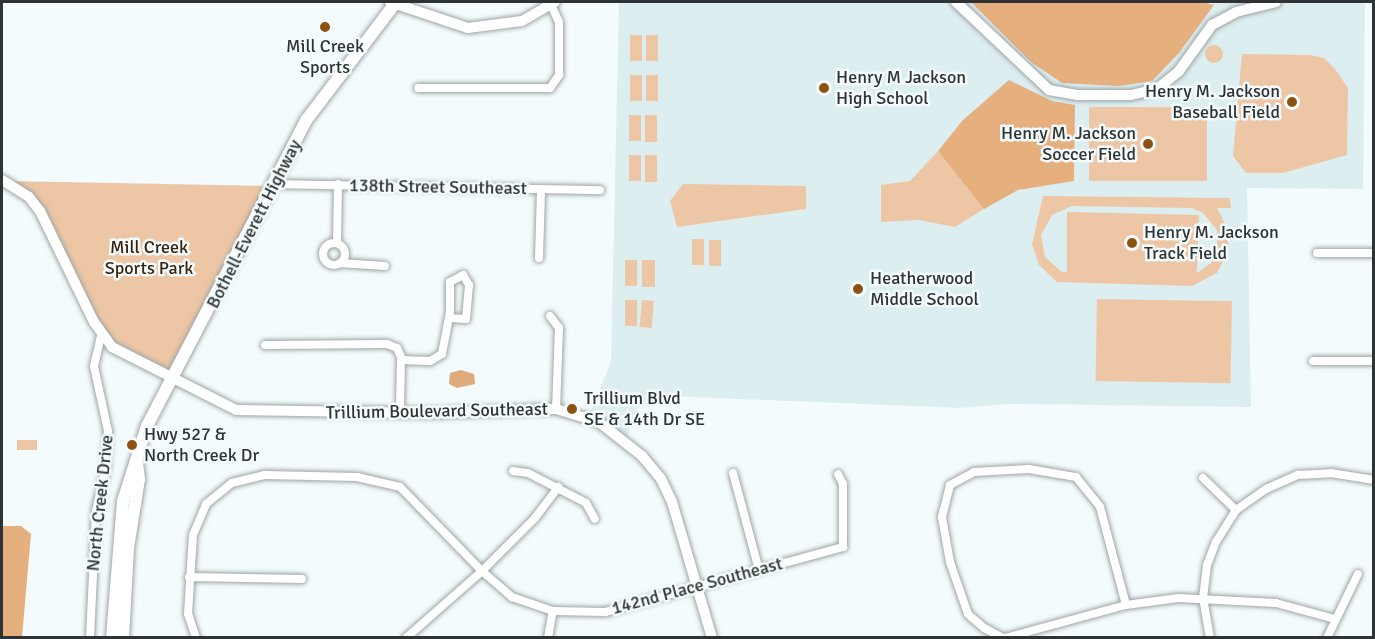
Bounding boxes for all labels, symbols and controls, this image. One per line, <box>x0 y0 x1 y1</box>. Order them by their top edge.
marker: Mill Creek Sports <box>318 20 332 34</box>
place label: Mill Creek Sports <box>286 36 364 78</box>
place label: Henry M Jackson High School <box>836 67 966 110</box>
marker: Henry M Jackson High School <box>817 81 831 95</box>
place label: Henry M. Jackson Baseball Field <box>1145 81 1280 124</box>
marker: Henry M. Jackson Baseball Field <box>1285 95 1299 109</box>
place label: Henry M. Jackson Soccer Field <box>1001 123 1136 166</box>
street label: Bothell-Everett Highway <box>202 136 306 312</box>
marker: Henry M. Jackson Soccer Field <box>1141 137 1155 151</box>
street label: 138th Street Southeast <box>349 175 527 199</box>
place label: Henry M. Jackson Track Field <box>1144 222 1279 264</box>
marker: Henry M. Jackson Track Field <box>1125 236 1139 250</box>
park label: Mill Creek Sports Park <box>105 237 193 280</box>
place label: Heatherwood Middle School <box>870 268 979 310</box>
marker: Heatherwood Middle School <box>851 282 865 296</box>
place label: Trillium Blvd SE & 14th Dr SE <box>584 388 705 430</box>
street label: Trillium Boulevard Southeast <box>326 398 548 424</box>
marker: Trillium Blvd SE & 14th Dr SE <box>565 402 579 416</box>
place label: Hwy 527 & North Creek Dr <box>144 424 259 466</box>
street label: North Creek Drive <box>82 434 118 572</box>
marker: Hwy 527 & North Creek Dr <box>125 438 139 452</box>
street label: 142nd Place Southeast <box>609 553 785 619</box>

